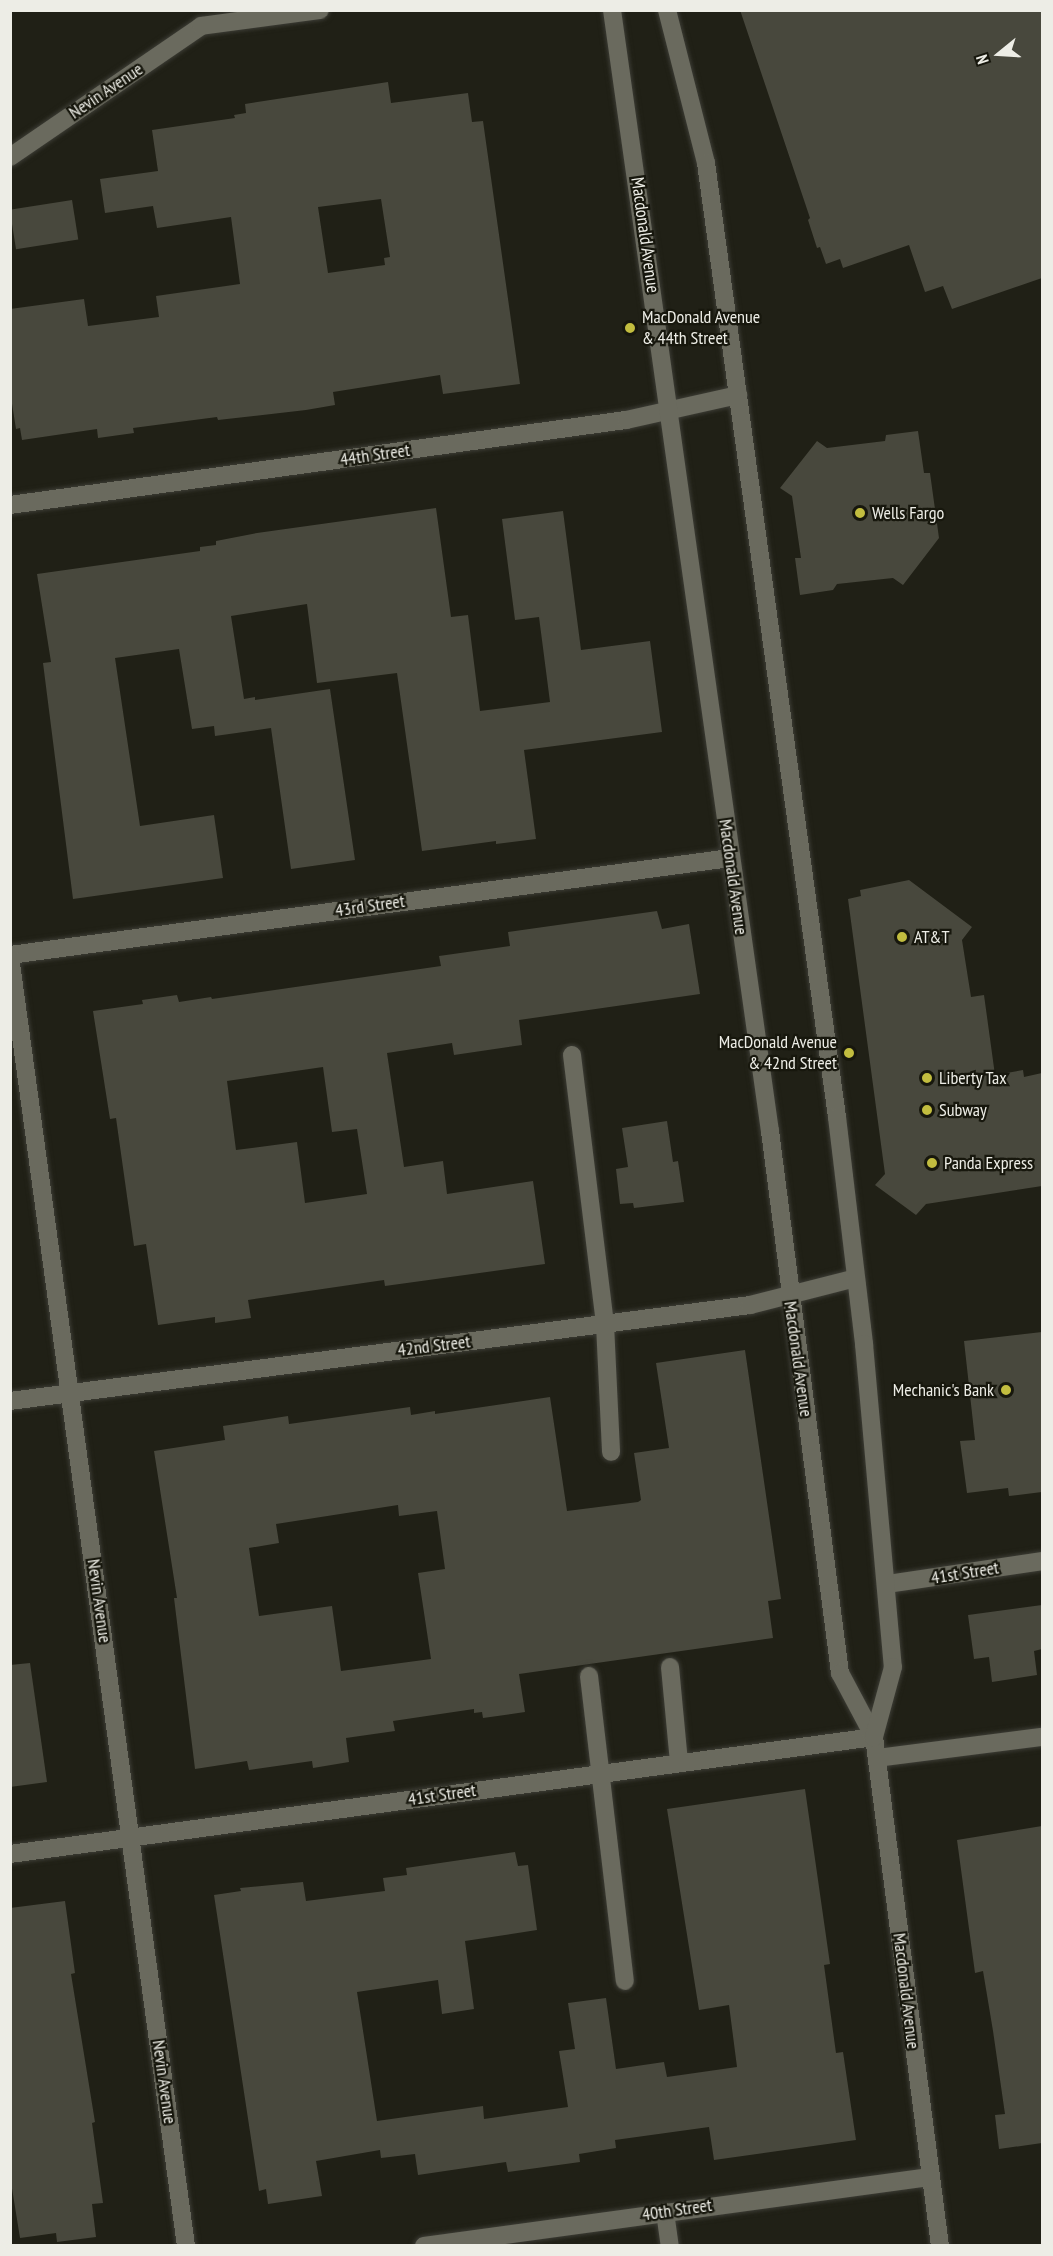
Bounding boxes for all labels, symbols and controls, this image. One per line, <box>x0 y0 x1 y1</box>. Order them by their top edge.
north arrow <box>969 24 1029 84</box>
text: N <box>971 52 993 67</box>
street label: Nevin Avenue <box>65 58 147 124</box>
street label: Macdonald Avenue <box>626 176 664 294</box>
place label: MacDonald Avenue & 44th Street <box>642 307 761 350</box>
marker: MacDonald Avenue & 44th Street <box>623 321 637 335</box>
street label: 44th Street <box>339 439 411 471</box>
place label: Wells Fargo <box>872 502 944 524</box>
marker: Wells Fargo <box>853 506 867 520</box>
street label: Macdonald Avenue <box>714 818 752 936</box>
street label: 43rd Street <box>334 890 406 922</box>
place label: AT&T <box>914 926 949 948</box>
marker: AT&T <box>895 930 909 944</box>
place label: MacDonald Avenue & 42nd Street <box>718 1032 837 1074</box>
marker: MacDonald Avenue & 42nd Street <box>842 1046 856 1060</box>
place label: Liberty Tax <box>939 1067 1008 1089</box>
marker: Liberty Tax <box>920 1071 934 1085</box>
place label: Subway <box>939 1099 987 1121</box>
marker: Subway <box>920 1103 934 1117</box>
place label: Panda Express <box>944 1152 1033 1174</box>
marker: Panda Express <box>925 1156 939 1170</box>
street label: Macdonald Avenue <box>779 1300 817 1418</box>
street label: 42nd Street <box>396 1331 472 1361</box>
place label: Mechanic's Bank <box>893 1379 994 1401</box>
marker: Mechanic's Bank <box>999 1383 1013 1397</box>
street label: Nevin Avenue <box>82 1557 116 1645</box>
street label: 41st Street <box>930 1557 1000 1589</box>
street label: 41st Street <box>407 1780 477 1810</box>
street label: Macdonald Avenue <box>888 1932 924 2050</box>
street label: Nevin Avenue <box>147 2038 181 2126</box>
street label: 40th Street <box>641 2194 713 2226</box>

